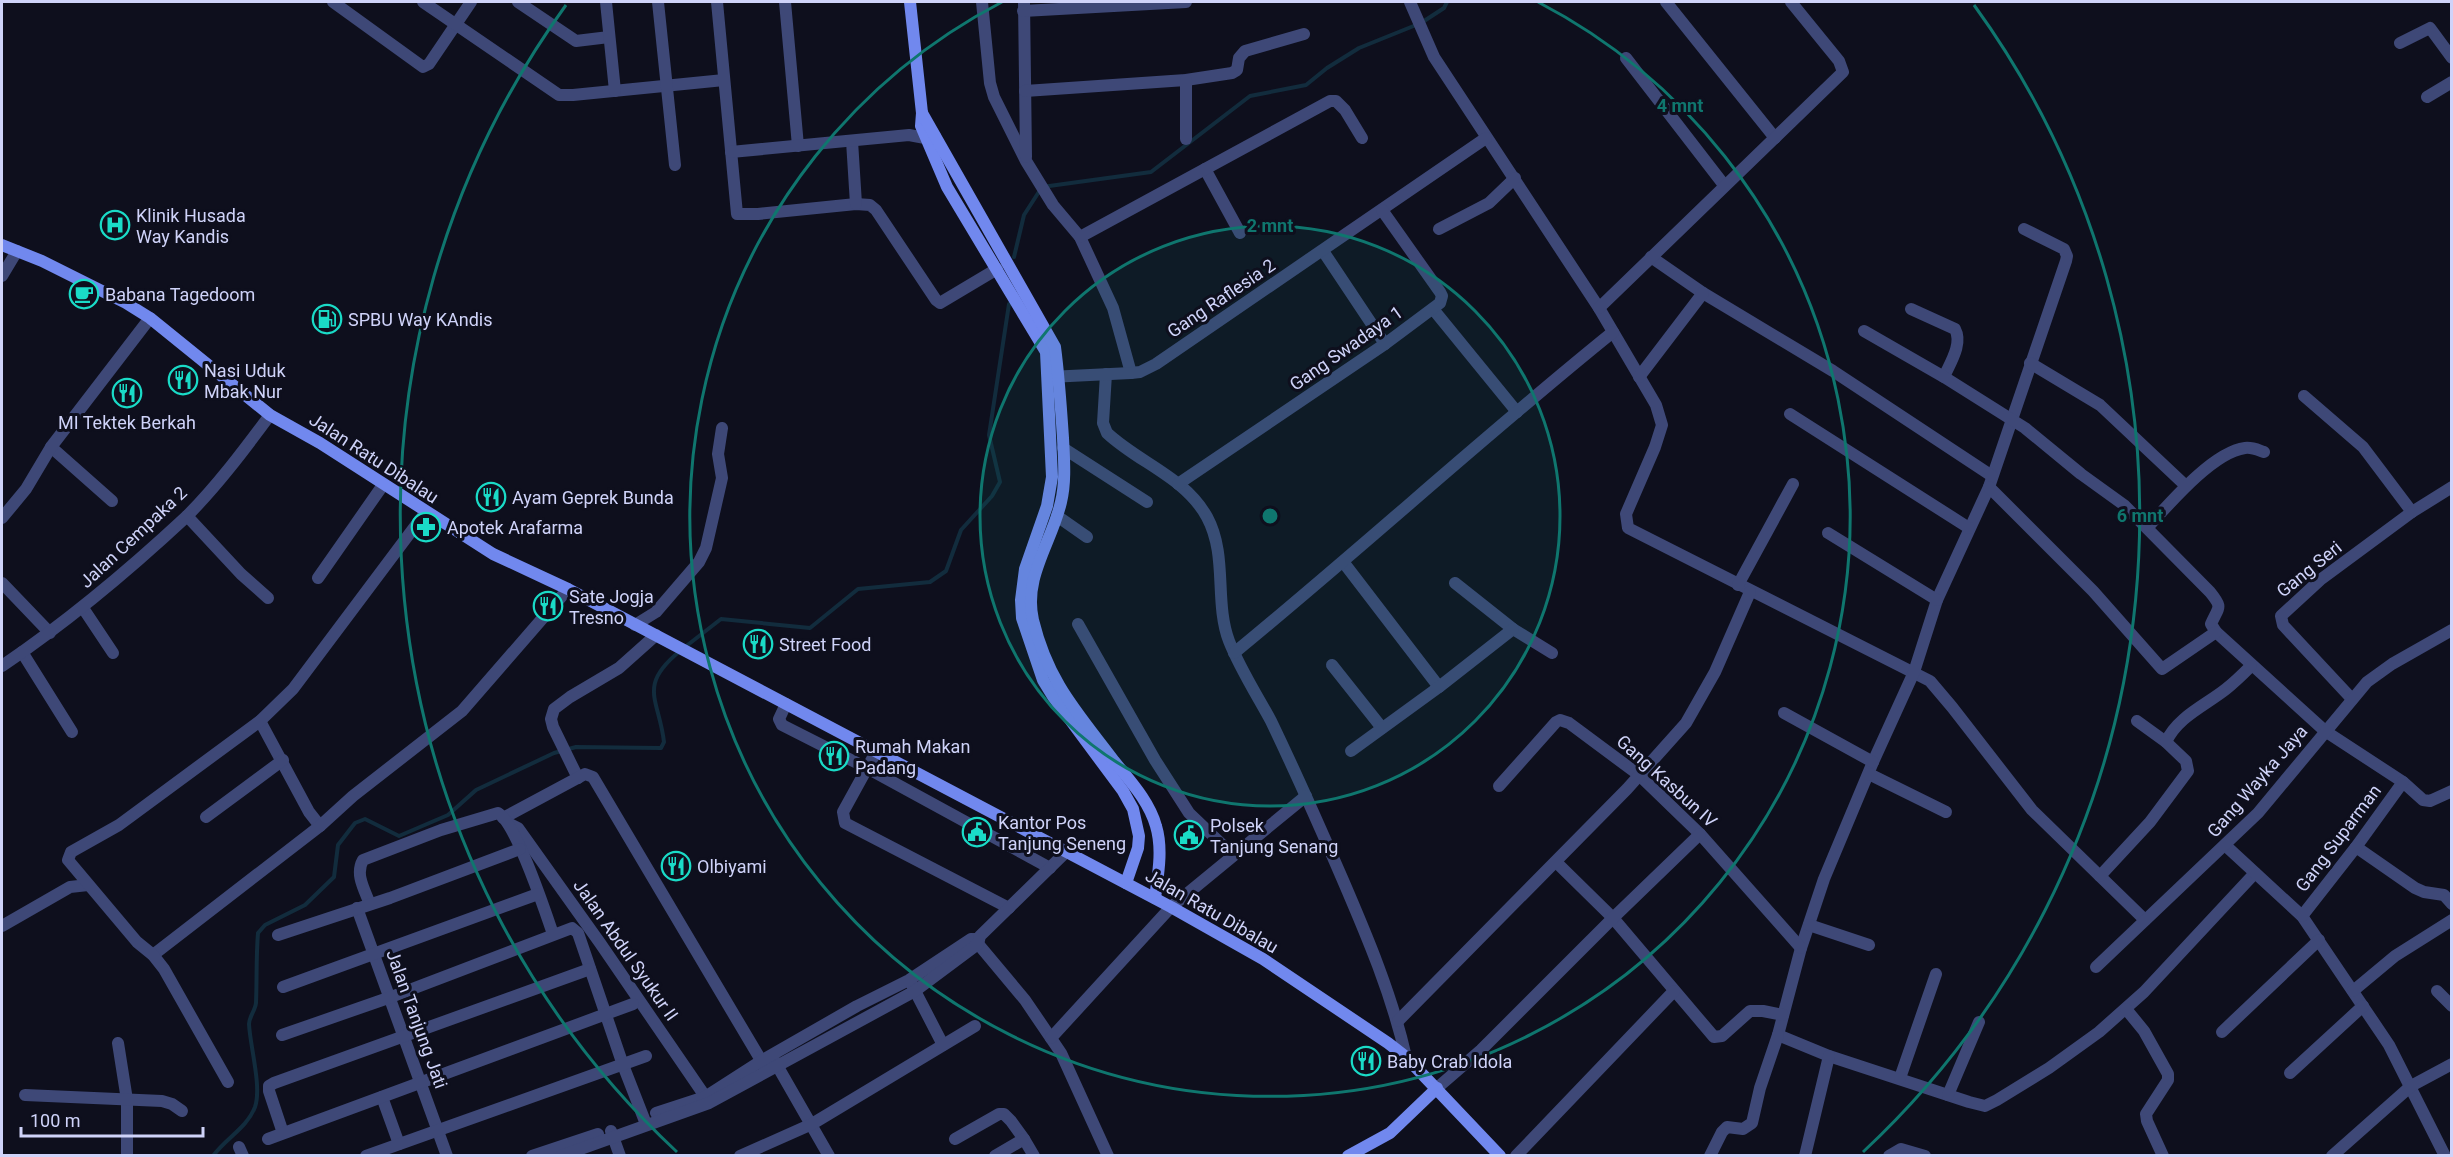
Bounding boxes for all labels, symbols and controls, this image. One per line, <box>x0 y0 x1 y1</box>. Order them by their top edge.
text: 4 mnt <box>1657 95 1703 116</box>
place label: Klinik Husada Way Kandis <box>136 205 246 247</box>
hospital icon: Klinik Husada Way Kandis <box>99 209 131 241</box>
text: 2 mnt <box>1247 215 1293 236</box>
street label: Gang Raflesia 2 <box>1163 254 1279 342</box>
cafe icon: Babana Tagedoom <box>68 278 100 310</box>
place label: Babana Tagedoom <box>105 284 255 305</box>
street label: Gang Swadaya 1 <box>1285 301 1407 395</box>
fuel station icon: SPBU Way KAndis <box>311 303 343 335</box>
place label: SPBU Way KAndis <box>348 309 493 330</box>
place label: Nasi Uduk Mbak Nur <box>204 360 287 402</box>
restaurant icon: Nasi Uduk Mbak Nur <box>167 364 199 396</box>
restaurant icon: MI Tektek Berkah <box>111 377 143 409</box>
street label: Jalan Ratu Dibalau <box>306 408 442 508</box>
place label: MI Tektek Berkah <box>58 412 196 433</box>
restaurant icon: Ayam Geprek Bunda <box>475 481 507 513</box>
street label: Jalan Cempaka 2 <box>75 482 191 592</box>
place label: Ayam Geprek Bunda <box>512 487 674 508</box>
text: 6 mnt <box>2117 505 2163 526</box>
centre of rings <box>1260 506 1280 526</box>
pharmacy icon: Apotek Arafarma <box>410 511 442 543</box>
place label: Apotek Arafarma <box>447 517 583 538</box>
street label: Gang Seri <box>2272 537 2346 601</box>
place label: Sate Jogja Tresno <box>569 586 654 628</box>
restaurant icon: Sate Jogja Tresno <box>532 590 564 622</box>
restaurant icon: Street Food <box>742 628 774 660</box>
place label: Street Food <box>779 634 871 655</box>
street label: Gang Wayka Jaya <box>2203 721 2311 841</box>
street label: Gang Kasbun IV <box>1613 730 1722 832</box>
place label: Rumah Makan Padang <box>855 736 970 778</box>
restaurant icon: Rumah Makan Padang <box>818 740 850 772</box>
street label: Gang Suparman <box>2291 780 2385 896</box>
place label: Kantor Pos Tanjung Seneng <box>998 812 1126 854</box>
place label: Polsek Tanjung Senang <box>1210 815 1338 857</box>
public building icon: Kantor Pos Tanjung Seneng <box>961 816 993 848</box>
public building icon: Polsek Tanjung Senang <box>1173 819 1205 851</box>
restaurant icon: Olbiyami <box>660 850 692 882</box>
place label: Olbiyami <box>697 856 767 877</box>
street label: Jalan Ratu Dibalau <box>1142 864 1282 958</box>
street label: Jalan Abdul Syukur II <box>569 875 683 1025</box>
street label: Jalan Tanjung Jati <box>382 947 452 1091</box>
restaurant icon: Baby Crab Idola <box>1350 1045 1382 1077</box>
place label: Baby Crab Idola <box>1387 1051 1512 1072</box>
scale bar <box>21 1100 202 1138</box>
text: 100 m <box>30 1110 81 1131</box>

